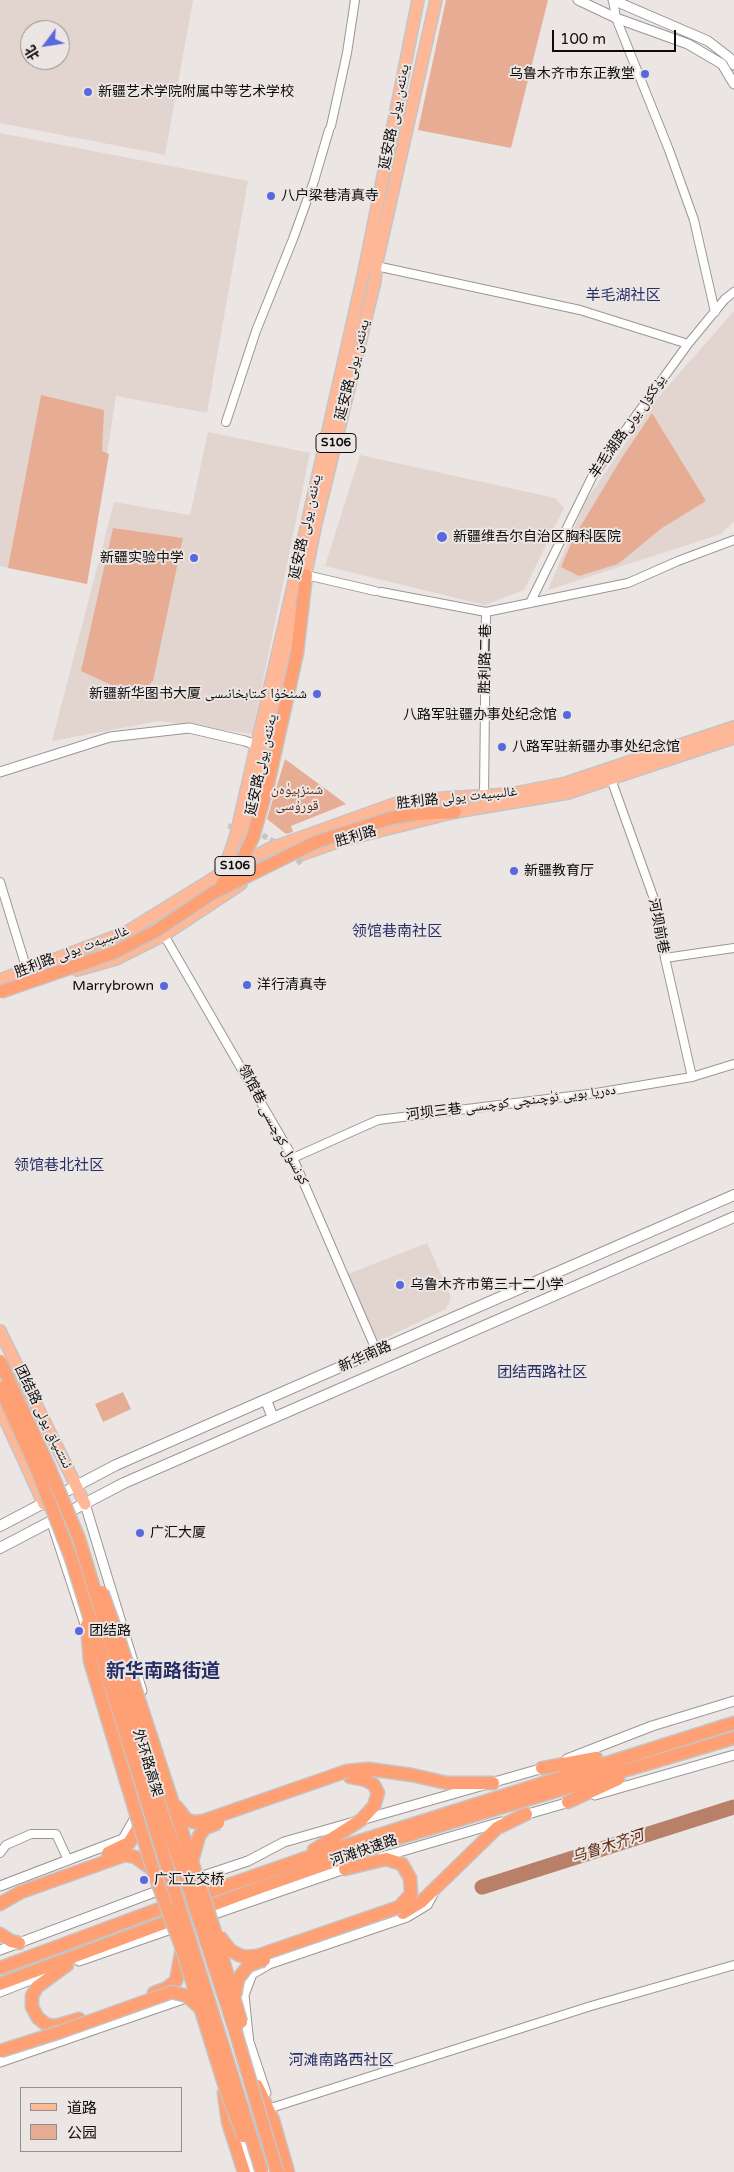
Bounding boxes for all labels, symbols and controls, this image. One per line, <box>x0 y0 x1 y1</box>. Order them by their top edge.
north arrow <box>20 20 70 70</box>
scale bar <box>554 20 678 52</box>
text: 100 m <box>560 30 606 48</box>
text: 北 <box>22 42 43 63</box>
street label: 延安路 يەنئەن يولى <box>377 63 413 171</box>
place label: 乌鲁木齐市东正教堂 <box>509 66 635 82</box>
marker: 乌鲁木齐市东正教堂 <box>639 68 651 80</box>
place label: 新疆艺术学院附属中等艺术学校 <box>98 84 294 100</box>
marker: 新疆艺术学院附属中等艺术学校 <box>82 86 94 98</box>
place label: 八户梁巷清真寺 <box>281 188 379 204</box>
marker: 八户梁巷清真寺 <box>265 190 277 202</box>
district label: 羊毛湖社区 <box>586 287 660 305</box>
street label: 延安路يەنئەن يولى <box>332 318 374 422</box>
street label: 羊毛湖路يۇڭكۆل يولى <box>586 372 670 482</box>
road number: S106 <box>316 433 356 452</box>
street label: 延安路 يەنئەن يولى <box>287 473 325 581</box>
place label: 新疆维吾尔自治区胸科医院 <box>453 529 621 545</box>
marker: 新疆维吾尔自治区胸科医院 <box>435 530 449 544</box>
place label: 新疆实验中学 <box>100 550 184 566</box>
marker: 新疆实验中学 <box>188 552 200 564</box>
street label: 胜利路二巷 <box>477 624 495 694</box>
place label: 新疆新华图书大厦 شىنخۇا كىتابخانىسى <box>89 686 307 702</box>
marker: 新疆新华图书大厦 شىنخۇا كىتابخانىسى <box>311 688 323 700</box>
place label: 八路军驻疆办事处纪念馆 <box>403 707 557 723</box>
marker: 八路军驻疆办事处纪念馆 <box>561 709 573 721</box>
street label: 延安路يەنئەن يولى <box>243 713 281 817</box>
place label: 八路军驻新疆办事处纪念馆 <box>512 739 680 755</box>
marker: 八路军驻新疆办事处纪念馆 <box>496 741 508 753</box>
park label: شىنزېيۈەن قورۇسى <box>271 782 323 814</box>
street label: 胜利路 غالىبىيەت يولى <box>396 783 518 813</box>
street label: 胜利路 <box>333 823 379 851</box>
road number: S106 <box>215 856 255 876</box>
place label: 新疆教育厅 <box>524 863 594 879</box>
marker: 新疆教育厅 <box>508 865 520 877</box>
street label: 河坝前巷 <box>644 897 672 955</box>
street label: 胜利路 غالىبىيەت يولى <box>12 922 132 982</box>
district label: 领馆巷南社区 <box>352 923 442 941</box>
place label: 洋行清真寺 <box>257 977 327 993</box>
place label: Marrybrown <box>72 978 154 994</box>
marker: 洋行清真寺 <box>241 979 253 991</box>
marker: Marrybrown <box>158 980 170 992</box>
street label: 领馆巷 كونسول كوچىسى <box>234 1062 312 1188</box>
street label: 河坝三巷 دەريا بويى ئۈچىنچى كوچىسى <box>405 1082 617 1124</box>
district label: 领馆巷北社区 <box>14 1157 104 1175</box>
place label: 乌鲁木齐市第三十二小学 <box>410 1277 564 1293</box>
marker: 乌鲁木齐市第三十二小学 <box>394 1279 406 1291</box>
street label: 新华南路 <box>336 1338 394 1376</box>
street label: 团结路 ئىتتىپاق يولى <box>11 1363 75 1471</box>
district label: 团结西路社区 <box>497 1364 587 1382</box>
place label: 广汇大厦 <box>150 1525 206 1541</box>
marker: 广汇大厦 <box>134 1527 146 1539</box>
place label: 团结路 <box>89 1623 131 1639</box>
marker: 团结路 <box>73 1625 85 1637</box>
district label: 新华南路街道 <box>106 1661 220 1683</box>
street label: 外环路高架 <box>129 1727 165 1799</box>
water label: 乌鲁木齐河 <box>570 1827 646 1867</box>
street label: 河滩快速路 <box>328 1832 400 1870</box>
place label: 广汇立交桥 <box>154 1872 224 1888</box>
marker: 广汇立交桥 <box>138 1874 150 1886</box>
district label: 河滩南路西社区 <box>289 2052 393 2070</box>
legend <box>20 2087 182 2152</box>
text: 道路 <box>67 2099 97 2117</box>
text: 公园 <box>67 2124 97 2142</box>

